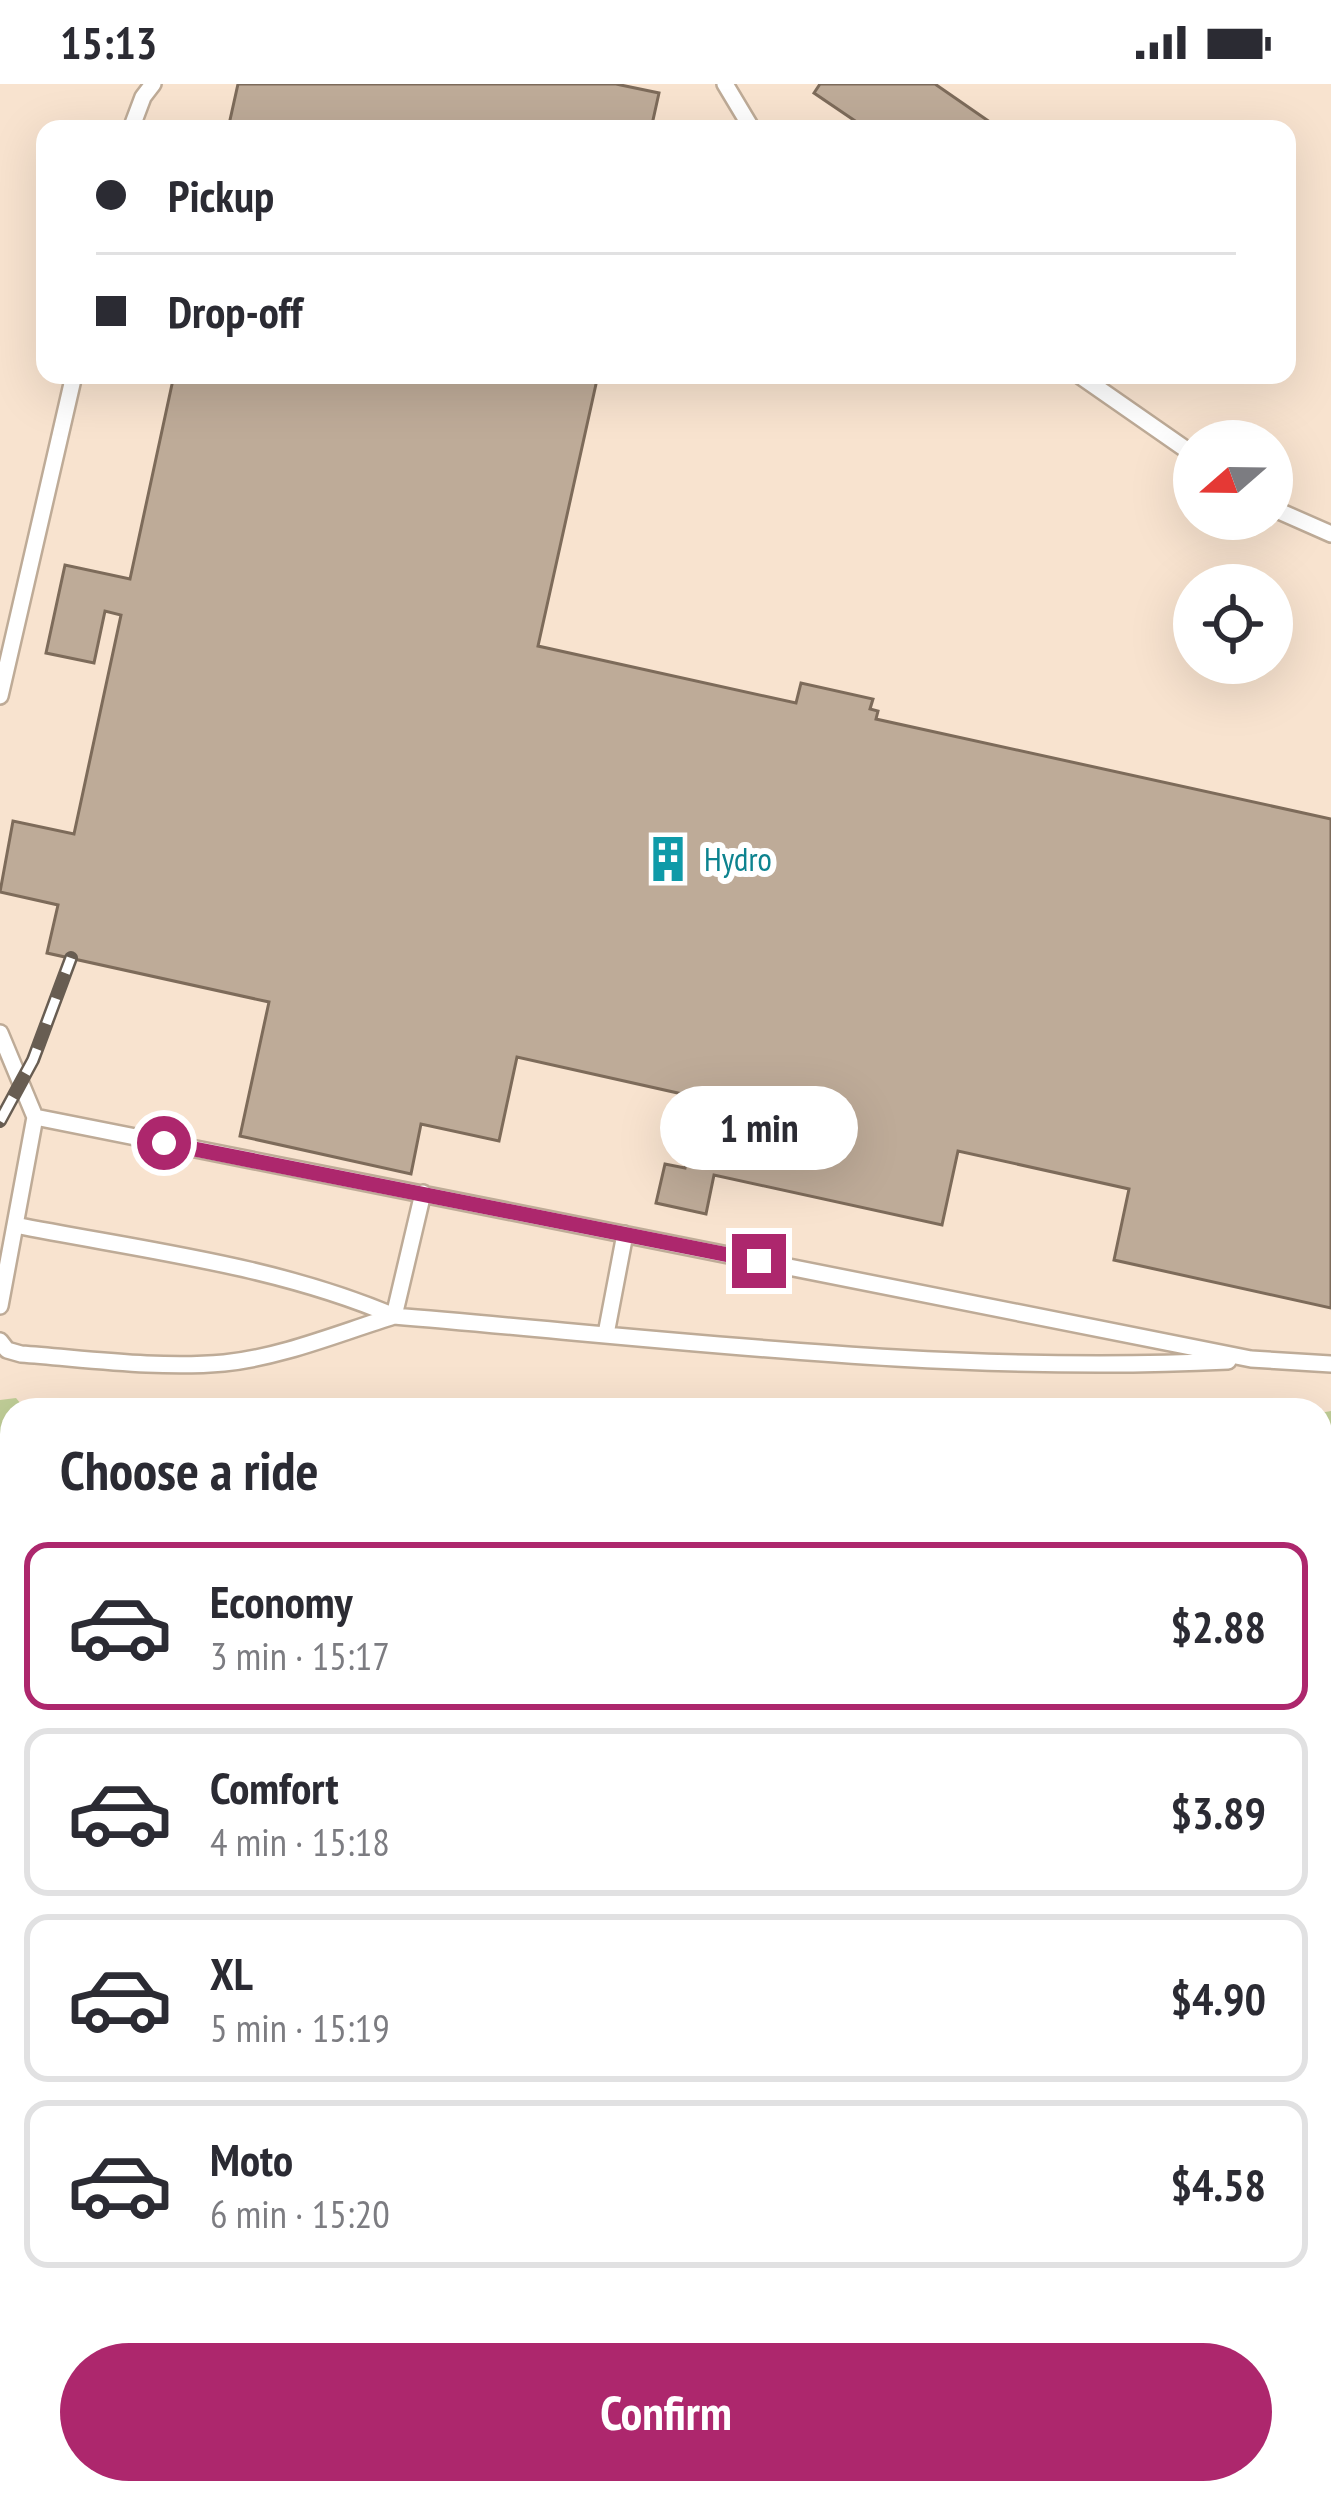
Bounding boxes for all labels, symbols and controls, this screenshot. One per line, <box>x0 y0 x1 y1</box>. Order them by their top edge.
text: 15:13 <box>60 13 157 71</box>
text: Pickup <box>168 166 274 224</box>
text: Drop-off <box>168 282 302 340</box>
north arrow <box>1173 420 1293 540</box>
map controls <box>1173 420 1293 684</box>
button: locate <box>1173 564 1293 684</box>
building icon: Hydro <box>643 834 693 884</box>
place label: Hydro <box>704 837 772 880</box>
callout: 1 min <box>660 1087 858 1171</box>
text: 1 min <box>720 1102 798 1153</box>
route start <box>137 1116 191 1170</box>
route end <box>732 1234 786 1288</box>
text: Choose a ride <box>60 1435 319 1505</box>
icon: car <box>66 1572 174 1680</box>
text: Economy <box>210 1572 353 1630</box>
text: $2.88 <box>1170 1597 1266 1655</box>
text: 3 min · 15:17 <box>210 1630 390 1681</box>
icon: car <box>66 1758 174 1866</box>
text: Comfort <box>210 1758 339 1816</box>
text: $3.89 <box>1170 1783 1266 1841</box>
text: 4 min · 15:18 <box>210 1816 390 1867</box>
icon: car <box>66 1944 174 2052</box>
text: XL <box>210 1944 253 2002</box>
text: $4.90 <box>1170 1969 1266 2027</box>
text: 5 min · 15:19 <box>210 2002 390 2053</box>
icon: car <box>66 2130 174 2238</box>
text: Moto <box>210 2130 293 2188</box>
text: $4.58 <box>1170 2155 1266 2213</box>
text: 6 min · 15:20 <box>210 2188 390 2239</box>
button: Confirm <box>60 2343 1272 2481</box>

